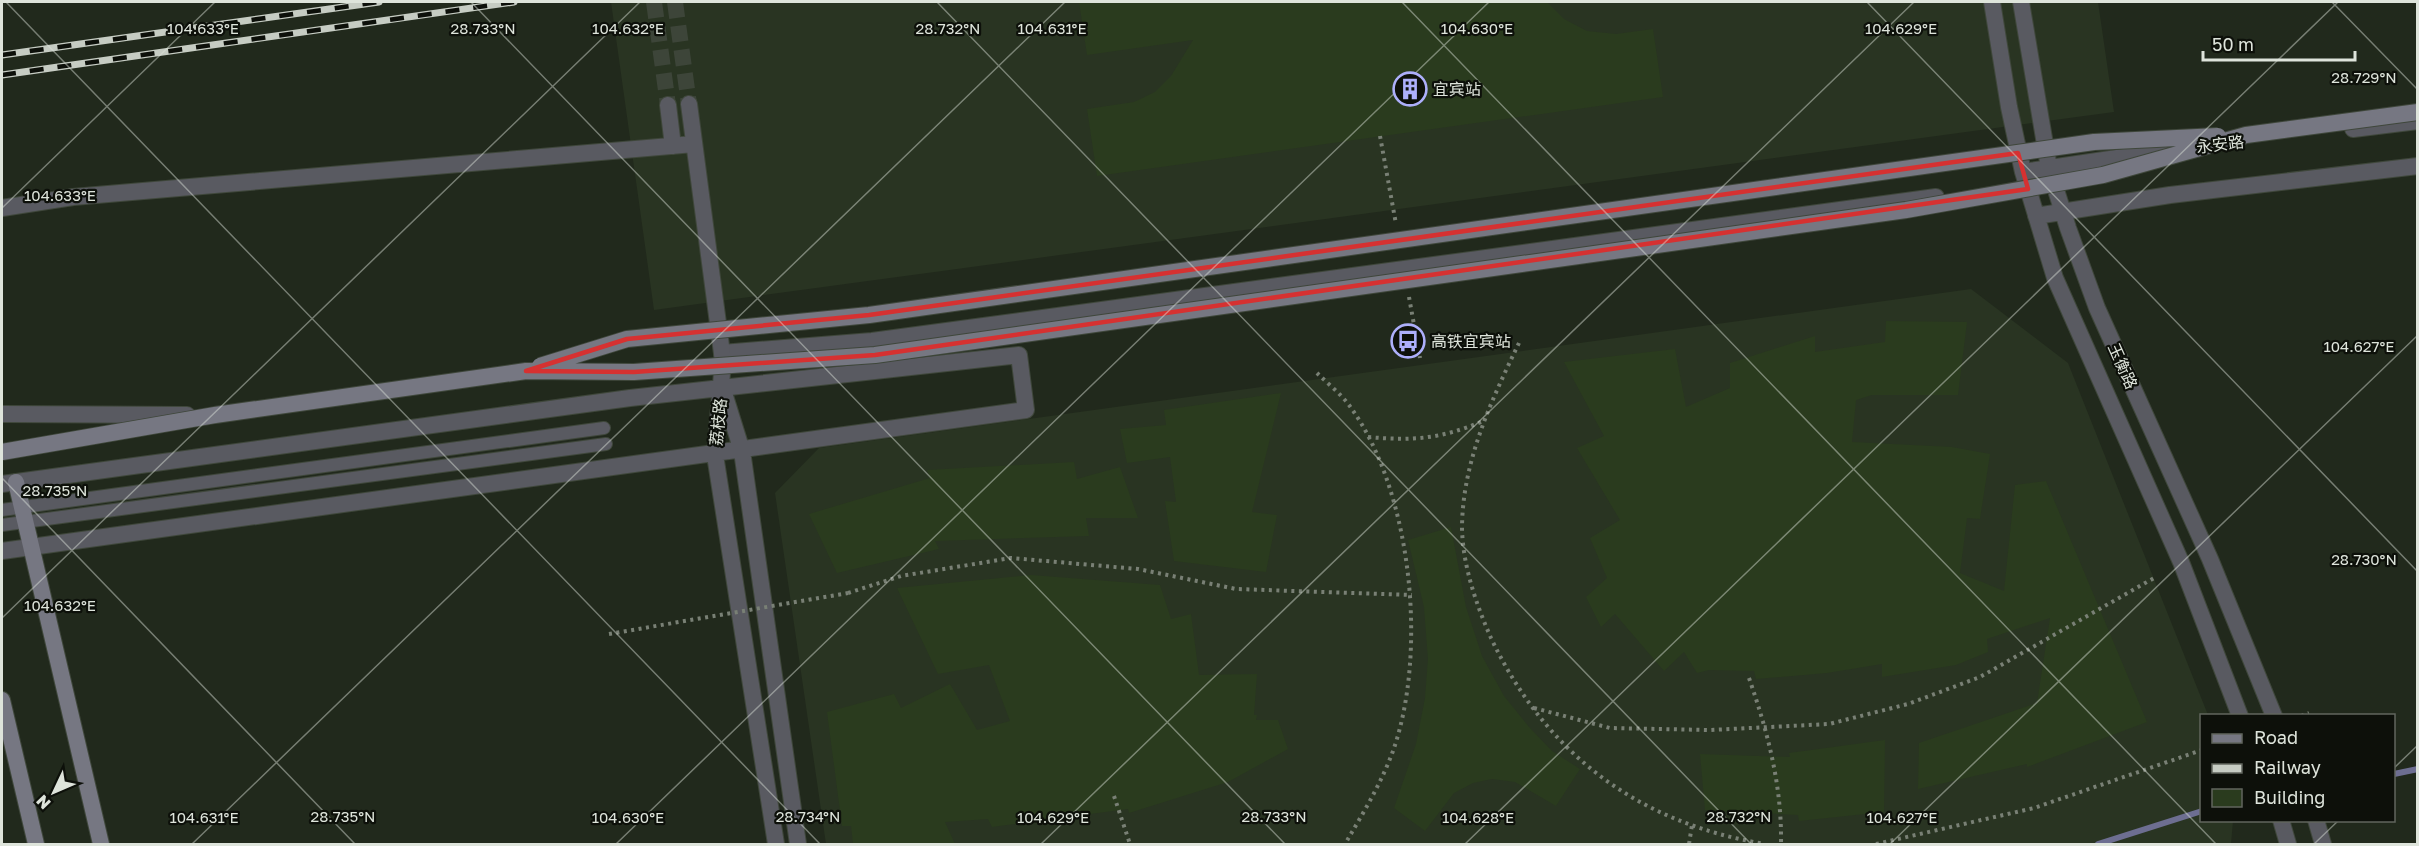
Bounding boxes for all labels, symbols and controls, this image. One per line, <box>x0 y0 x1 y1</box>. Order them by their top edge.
text: 104.633°E <box>167 19 239 37</box>
text: 28.733°N <box>450 19 516 37</box>
text: 104.632°E <box>592 19 664 37</box>
text: 28.732°N <box>915 19 981 37</box>
text: 104.631°E <box>1017 19 1087 37</box>
text: 104.630°E <box>1441 19 1513 37</box>
text: 104.629°E <box>1865 19 1937 37</box>
scale bar <box>2203 24 2354 62</box>
text: 50 m <box>2212 33 2254 55</box>
text: 28.729°N <box>2331 68 2397 86</box>
building icon: 宜宾站 <box>1392 71 1428 107</box>
place label: 宜宾站 <box>1433 79 1481 99</box>
street label: 永安路 <box>2195 131 2245 157</box>
text: 104.633°E <box>24 186 96 204</box>
bus stop icon: 高铁宜宾站 <box>1390 323 1426 359</box>
place label: 高铁宜宾站 <box>1431 331 1511 351</box>
text: 104.627°E <box>2324 337 2394 355</box>
street label: 玉衡路 <box>2104 340 2142 392</box>
street label: 荔枝路 <box>706 397 730 447</box>
text: 28.735°N <box>22 481 88 499</box>
text: 28.730°N <box>2331 550 2397 568</box>
text: 104.632°E <box>24 596 96 614</box>
legend <box>2200 714 2395 822</box>
text: Road <box>2254 726 2298 748</box>
text: Railway <box>2254 756 2321 778</box>
north arrow <box>24 762 84 822</box>
text: Building <box>2254 786 2325 808</box>
text: N <box>32 791 55 814</box>
text: 28.735°N <box>310 807 376 825</box>
text: 28.734°N <box>776 807 840 825</box>
text: 28.733°N <box>1241 807 1307 825</box>
text: 28.732°N <box>1706 807 1772 825</box>
text: 104.631°E <box>169 808 239 826</box>
text: 104.630°E <box>592 808 664 826</box>
text: 104.629°E <box>1017 808 1089 826</box>
text: 104.628°E <box>1442 808 1514 826</box>
text: 104.627°E <box>1867 808 1937 826</box>

